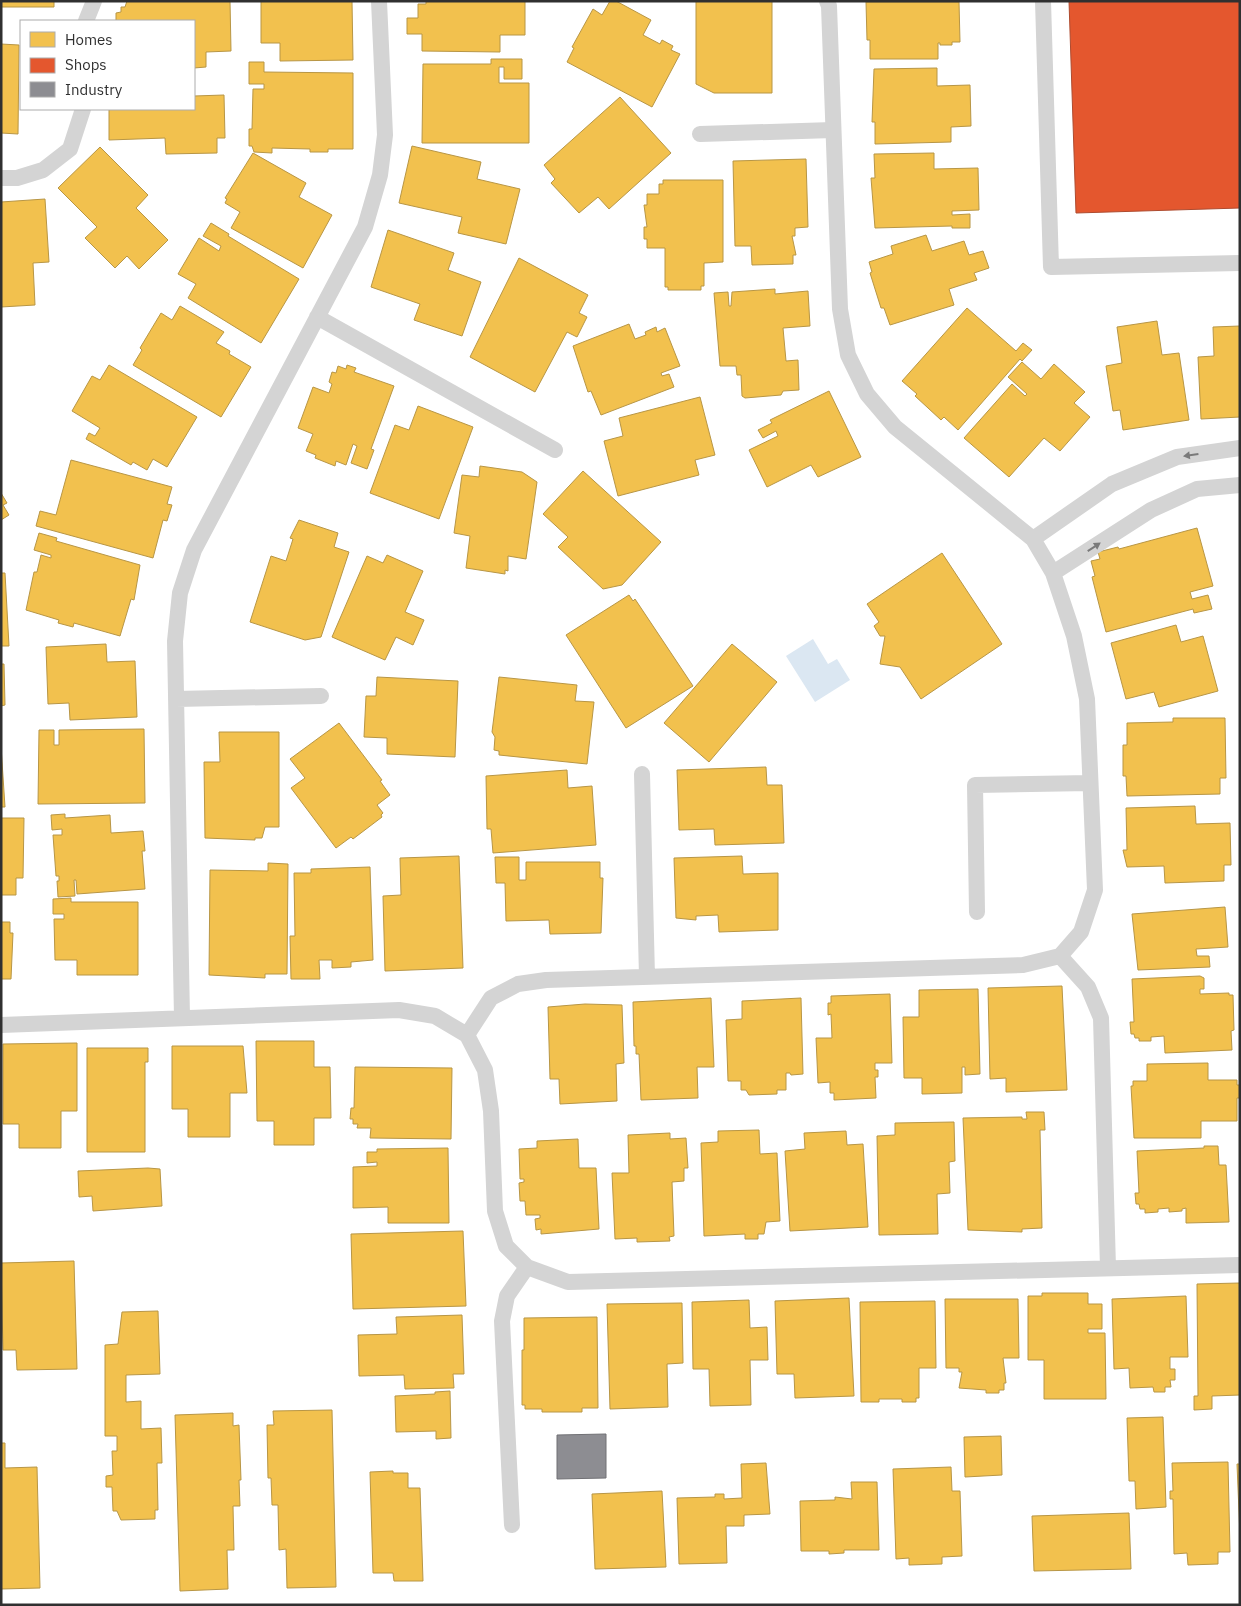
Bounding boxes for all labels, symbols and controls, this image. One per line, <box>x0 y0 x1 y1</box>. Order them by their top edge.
legend <box>20 20 195 110</box>
text: Homes <box>65 30 113 49</box>
text: Shops <box>65 55 107 74</box>
text: Industry <box>65 80 123 99</box>
one-way arrow <box>1183 451 1199 459</box>
one-way arrow <box>1087 542 1101 551</box>

